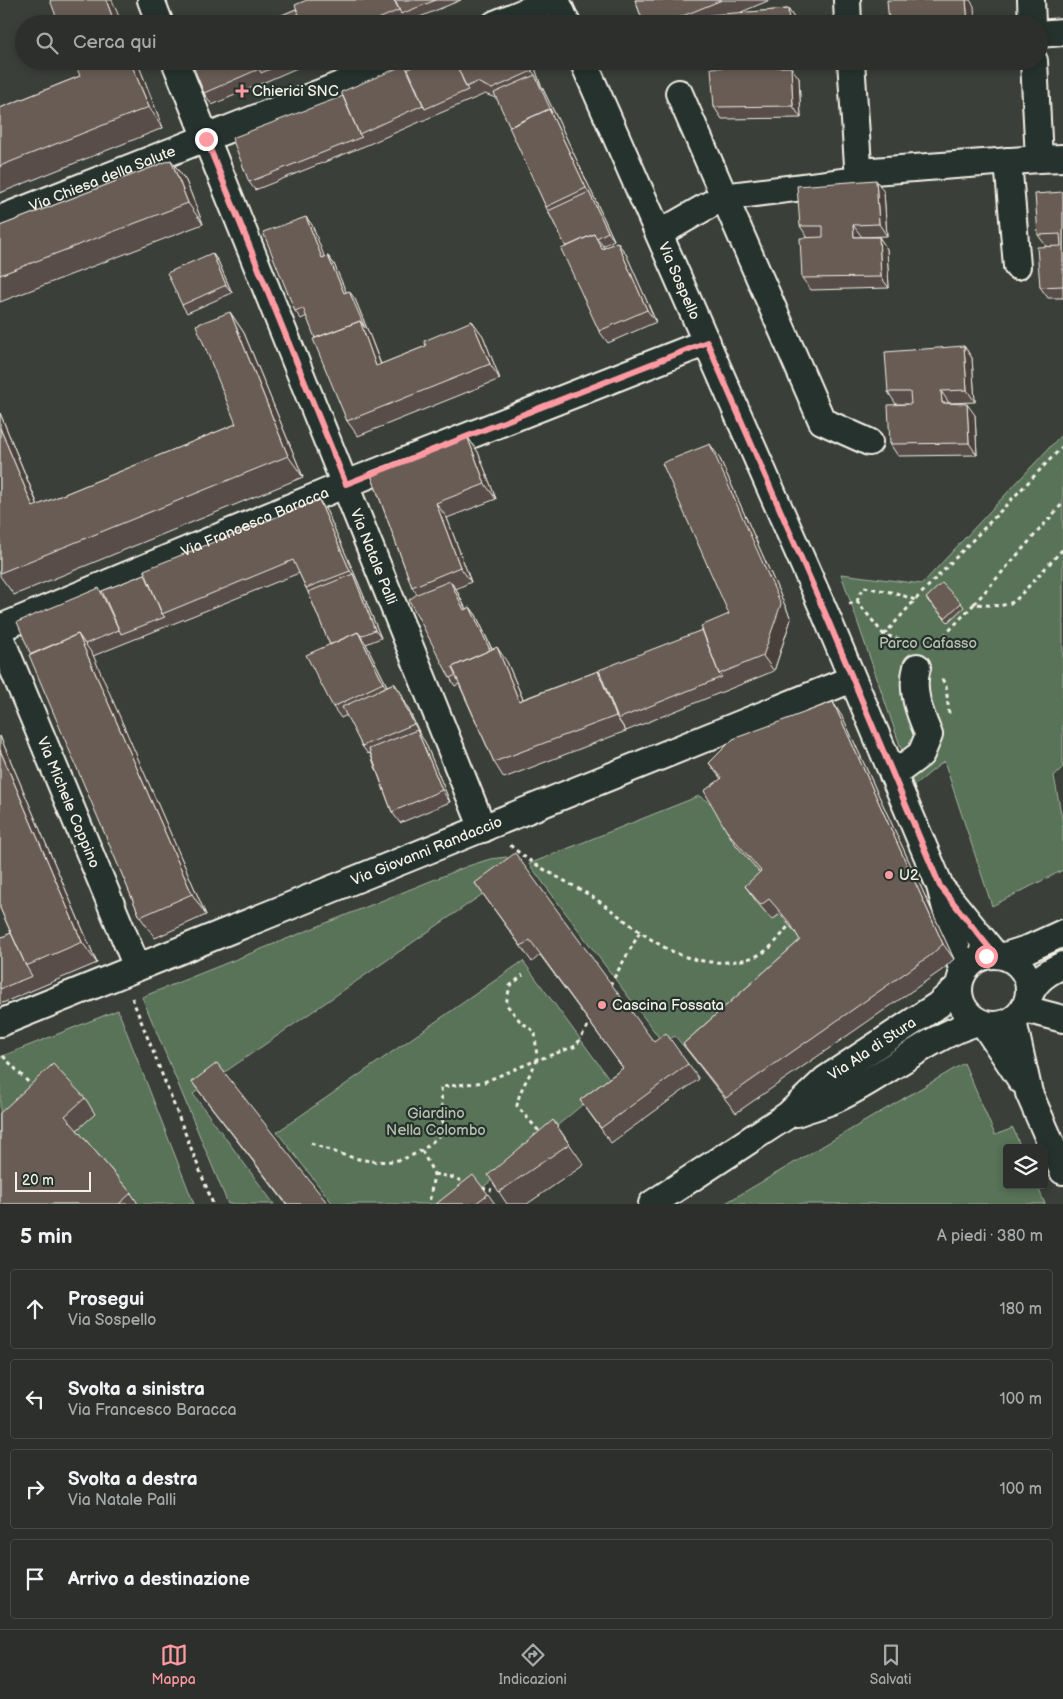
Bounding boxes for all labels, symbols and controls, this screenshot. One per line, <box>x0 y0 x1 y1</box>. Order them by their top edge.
search box <box>15 15 1048 70</box>
icon: search <box>33 29 61 57</box>
text: Cerca qui <box>73 31 156 54</box>
place label: Chierici SNC <box>252 82 339 101</box>
marker: Chierici SNC <box>236 85 248 97</box>
route end <box>195 128 218 151</box>
street label: Via Chiesa della Salute <box>27 141 178 216</box>
street label: Via Sospello <box>654 239 705 323</box>
street label: Via Francesco Baracca <box>178 483 331 561</box>
street label: Via Natale Palli <box>346 506 401 607</box>
park label: Parco Cafasso <box>879 634 977 653</box>
street label: Via Michele Coppino <box>33 734 104 871</box>
street label: Via Giovanni Randaccio <box>348 812 505 890</box>
place label: U2 <box>899 866 919 885</box>
marker: U2 <box>883 869 895 881</box>
route start <box>975 945 998 968</box>
place label: Cascina Fossata <box>612 996 724 1015</box>
marker: Cascina Fossata <box>596 999 608 1011</box>
street label: Via Ala di Stura <box>824 1013 920 1085</box>
park label: Giardino Nella Colombo <box>386 1104 486 1140</box>
map controls <box>1003 1144 1048 1189</box>
button: layers <box>1003 1144 1048 1189</box>
scale bar <box>15 1169 91 1192</box>
text: 20 m <box>22 1172 54 1189</box>
text: 5 min <box>20 1224 73 1249</box>
text: A piedi · 380 m <box>937 1227 1043 1246</box>
text: Prosegui <box>68 1288 144 1311</box>
icon: ahead <box>21 1295 49 1323</box>
text: 180 m <box>1000 1300 1042 1319</box>
text: Via Sospello <box>68 1311 156 1330</box>
text: Svolta a sinistra <box>68 1378 205 1401</box>
icon: left <box>21 1385 49 1413</box>
text: 100 m <box>999 1390 1042 1409</box>
text: Via Francesco Baracca <box>68 1401 237 1420</box>
text: Svolta a destra <box>68 1468 198 1491</box>
icon: right <box>21 1475 49 1503</box>
text: 100 m <box>999 1480 1042 1499</box>
text: Via Natale Palli <box>68 1491 176 1510</box>
icon: arrive <box>21 1565 49 1593</box>
text: Arrivo a destinazione <box>68 1568 250 1591</box>
tab: Mappa <box>152 1641 196 1688</box>
tab: Indicazioni <box>499 1641 567 1688</box>
tab: Salvati <box>870 1641 911 1688</box>

